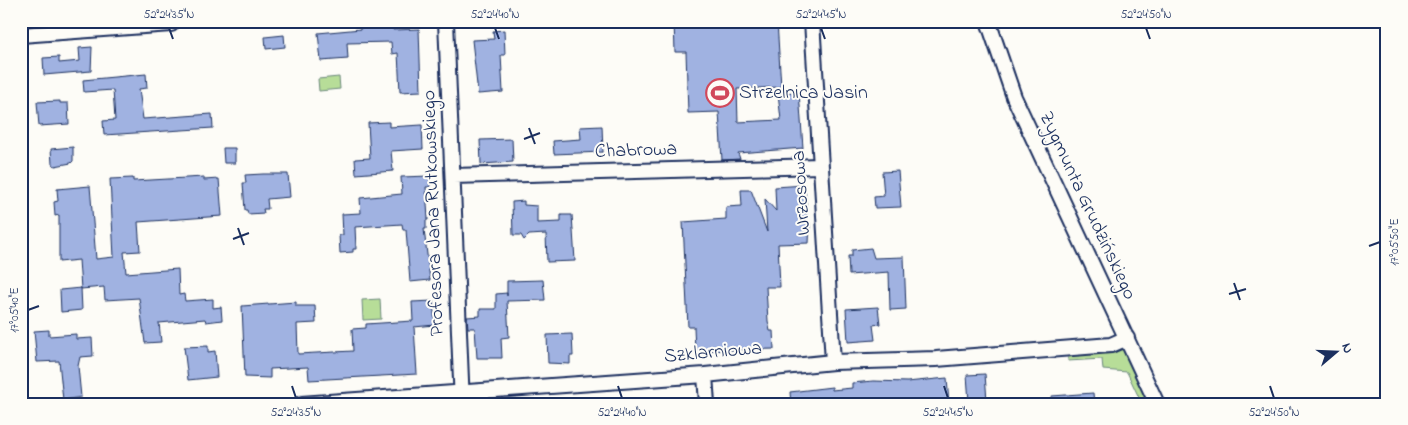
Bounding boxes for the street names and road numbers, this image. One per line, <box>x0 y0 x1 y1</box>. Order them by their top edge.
street label: Profesora Jana Rutkowskiego <box>415 89 454 337</box>
street label: Zygmunta Grudzińskiego <box>1030 107 1143 305</box>
street label: Chabrowa <box>594 135 678 167</box>
street label: Wrzosowa <box>785 150 819 236</box>
street label: Szklarniowa <box>663 334 763 372</box>

